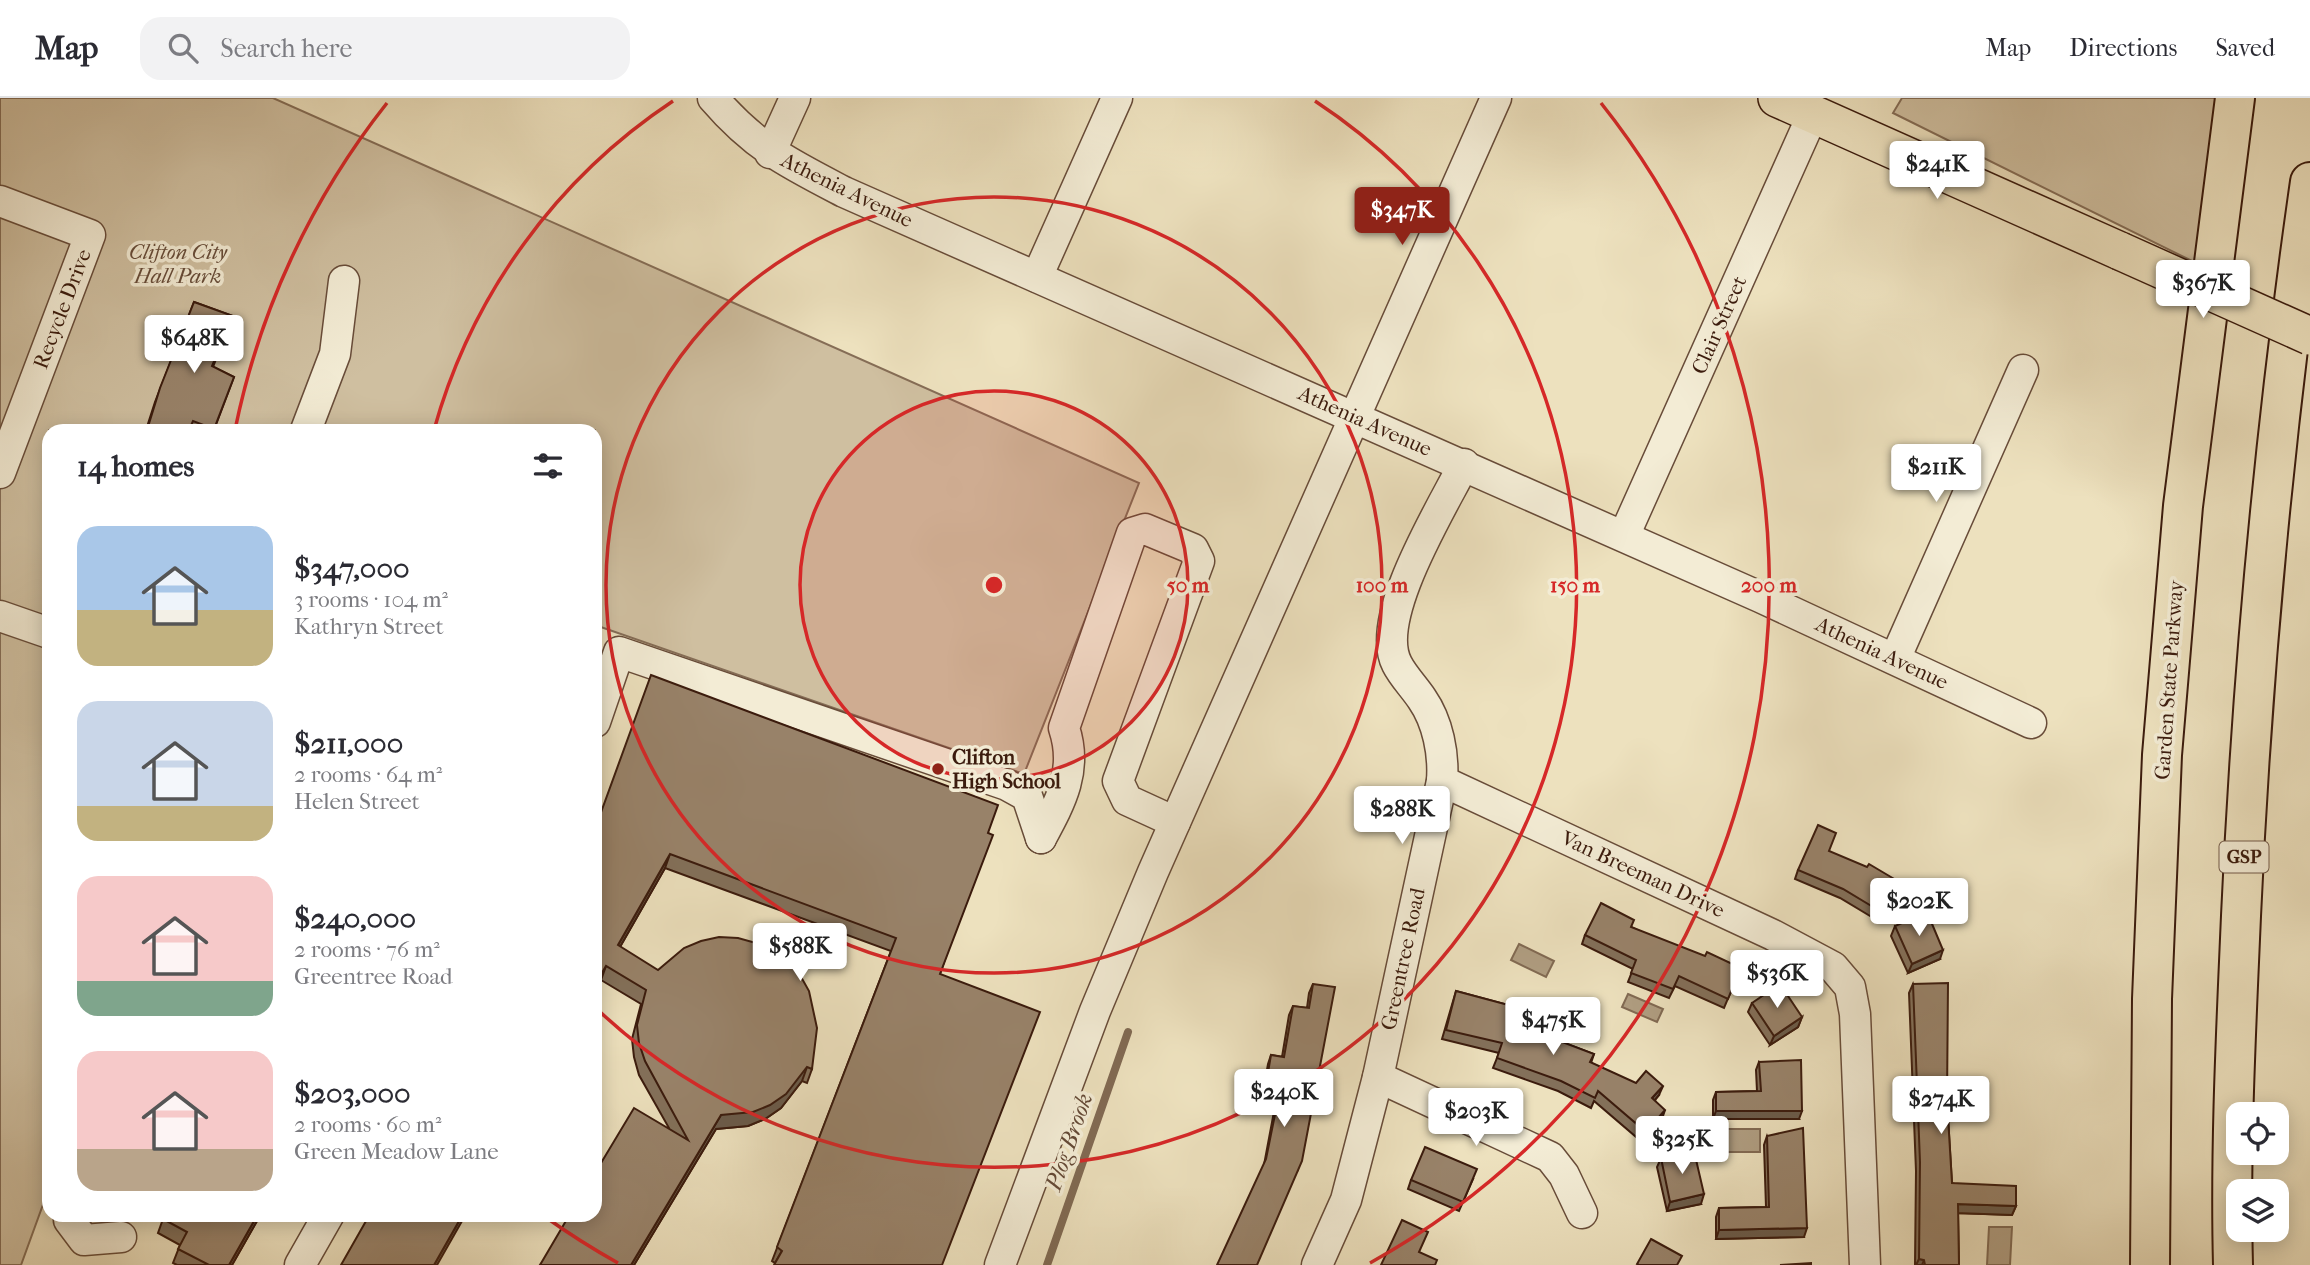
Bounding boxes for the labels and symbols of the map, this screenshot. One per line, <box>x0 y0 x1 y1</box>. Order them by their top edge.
pin: $241K <box>1888 141 1986 201</box>
street label: Athenia Avenue <box>776 147 917 232</box>
pin: $347K <box>1353 188 1451 247</box>
park label: Clifton City Hall Park <box>129 240 228 288</box>
street label: Recycle Drive <box>28 246 96 372</box>
pin: $367K <box>2154 260 2252 320</box>
street label: Clair Street <box>1687 272 1751 378</box>
pin: $648K <box>145 316 243 375</box>
street label: Athenia Avenue <box>1294 380 1435 461</box>
pin: $211K <box>1887 444 1985 504</box>
centre of rings <box>982 573 1006 597</box>
text: 50 m <box>1167 573 1210 597</box>
text: 100 m <box>1356 573 1409 597</box>
text: 150 m <box>1550 573 1601 597</box>
text: 200 m <box>1741 573 1798 597</box>
street label: Garden State Parkway <box>2150 579 2188 781</box>
street label: Athenia Avenue <box>1811 611 1952 694</box>
place label: Clifton High School <box>952 745 1061 793</box>
marker: Clifton High School <box>930 761 946 777</box>
pin: $288K <box>1353 786 1451 846</box>
street label: Van Breeman Drive <box>1557 825 1728 922</box>
road number: GSP <box>2220 842 2268 872</box>
pin: $202K <box>1870 878 1968 938</box>
street label: Greentree Road <box>1376 885 1430 1032</box>
pin: $588K <box>751 924 849 983</box>
pin: $536K <box>1728 950 1826 1010</box>
pin: $475K <box>1504 998 1602 1057</box>
pin: $240K <box>1235 1070 1333 1129</box>
pin: $274K <box>1892 1076 1990 1136</box>
pin: $203K <box>1427 1088 1525 1148</box>
water label: Plog Brook <box>1039 1090 1098 1195</box>
pin: $325K <box>1633 1116 1731 1176</box>

